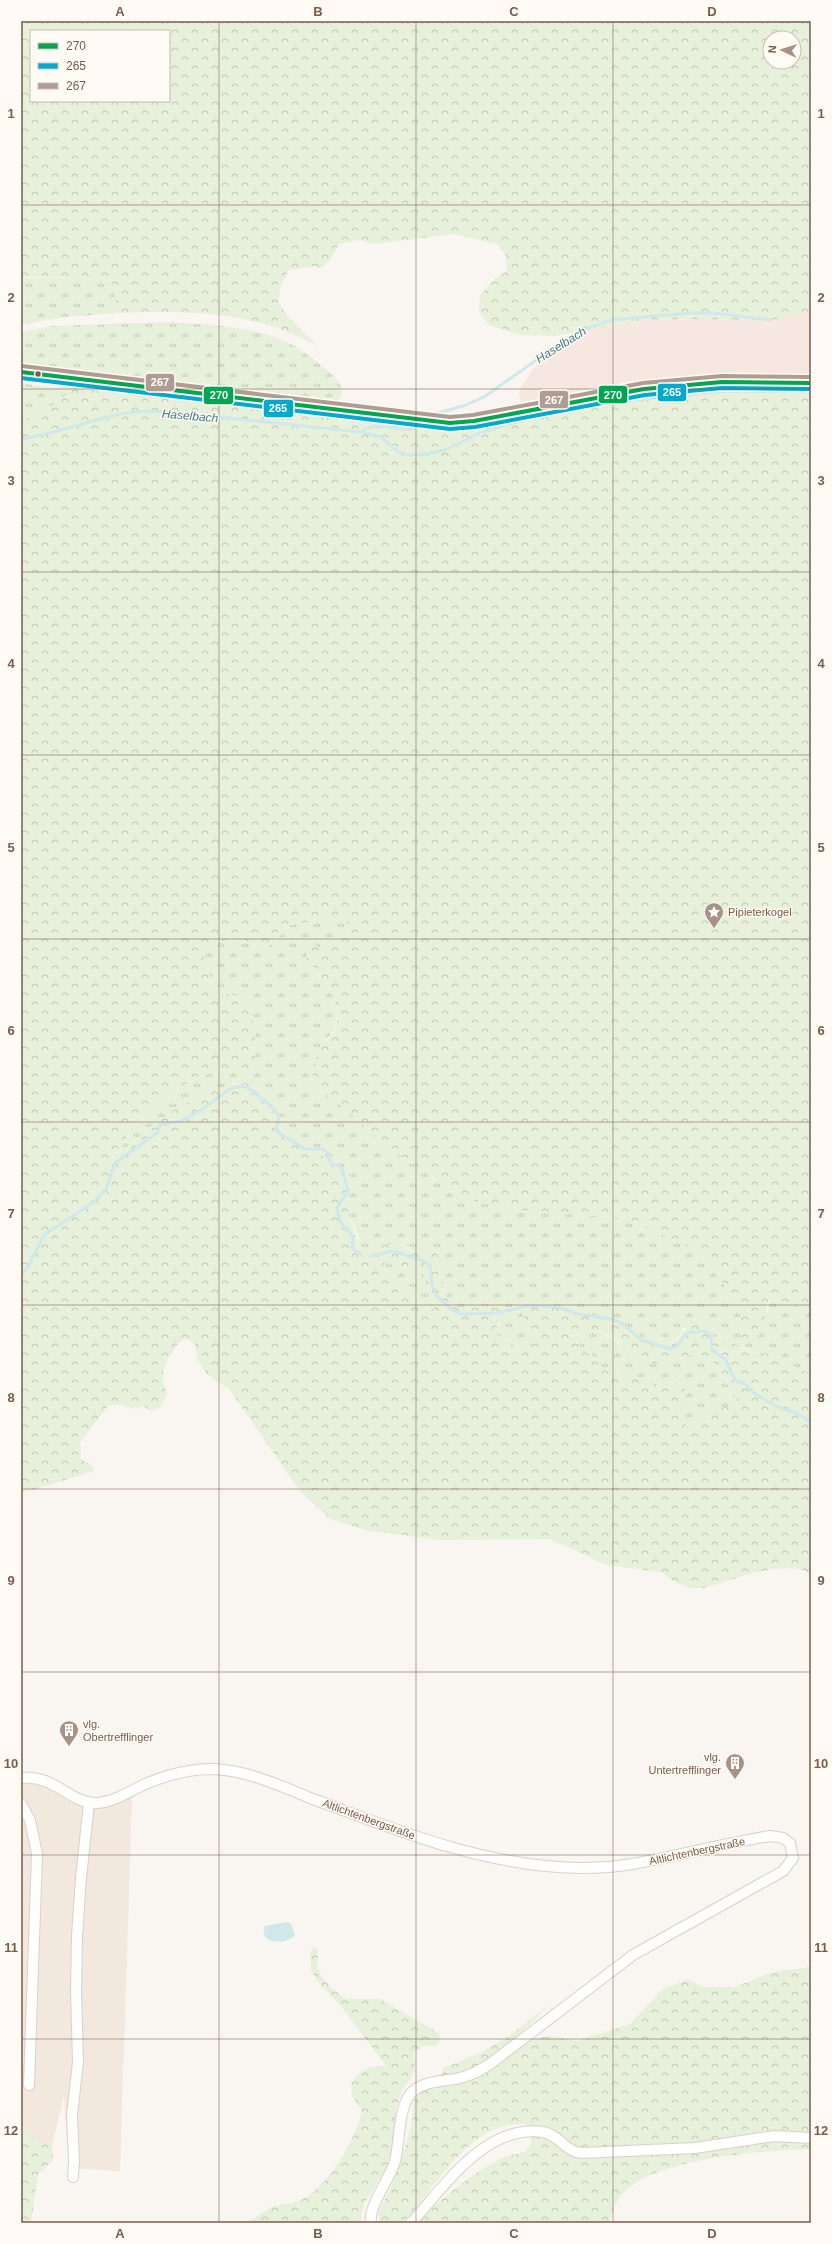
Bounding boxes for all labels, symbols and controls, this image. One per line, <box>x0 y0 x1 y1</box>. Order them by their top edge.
text: A <box>115 4 125 19</box>
text: B <box>313 4 323 19</box>
text: C <box>509 4 519 19</box>
text: D <box>707 4 717 19</box>
legend <box>30 30 170 102</box>
north arrow <box>762 30 802 70</box>
text: 270 <box>66 39 86 53</box>
text: N <box>766 45 778 54</box>
text: 265 <box>66 59 86 73</box>
text: 267 <box>66 79 86 93</box>
text: 1 <box>7 106 15 121</box>
text: 1 <box>817 106 825 121</box>
text: 2 <box>7 290 15 305</box>
text: 2 <box>817 290 825 305</box>
water label: Haselbach <box>533 324 589 366</box>
unlabelled marker <box>33 369 43 379</box>
line badge: 267 <box>145 373 175 392</box>
text: 267 <box>151 376 169 388</box>
line badge: 265 <box>657 383 687 402</box>
line badge: 270 <box>598 385 628 404</box>
line badge: 270 <box>203 386 234 405</box>
text: 265 <box>663 386 681 398</box>
text: 270 <box>210 389 228 401</box>
text: 270 <box>604 389 622 401</box>
line badge: 267 <box>539 390 569 409</box>
text: 267 <box>545 394 563 406</box>
line badge: 265 <box>263 399 294 418</box>
text: 265 <box>269 402 287 414</box>
water label: Haselbach <box>161 407 219 425</box>
text: 3 <box>7 473 15 488</box>
text: 3 <box>817 473 825 488</box>
text: 4 <box>7 656 15 671</box>
text: 4 <box>817 656 825 671</box>
text: 5 <box>7 840 15 855</box>
text: 5 <box>817 840 825 855</box>
place icon: Pipieterkogel <box>703 901 725 929</box>
place label: Pipieterkogel <box>728 906 792 918</box>
text: 6 <box>7 1023 15 1038</box>
text: 6 <box>817 1023 825 1038</box>
text: 7 <box>7 1206 15 1221</box>
text: 7 <box>817 1206 825 1221</box>
text: 8 <box>7 1390 15 1405</box>
text: 8 <box>817 1390 825 1405</box>
text: 9 <box>7 1573 15 1588</box>
text: 9 <box>817 1573 825 1588</box>
place label: vlg. Obertrefflinger <box>83 1718 153 1743</box>
building icon: vlg. Obertrefflinger <box>58 1719 80 1747</box>
place label: vlg. Untertrefflinger <box>648 1751 721 1776</box>
building icon: vlg. Untertrefflinger <box>724 1752 746 1780</box>
text: 10 <box>4 1756 18 1771</box>
text: 10 <box>814 1756 828 1771</box>
street label: Altlichtenbergstraße <box>321 1797 417 1841</box>
street label: Altlichtenbergstraße <box>648 1835 746 1867</box>
text: 11 <box>4 1940 18 1955</box>
text: 11 <box>814 1940 828 1955</box>
text: 12 <box>4 2123 18 2138</box>
text: 12 <box>814 2123 828 2138</box>
text: A <box>115 2226 125 2241</box>
text: B <box>313 2226 323 2241</box>
text: C <box>509 2226 519 2241</box>
text: D <box>707 2226 717 2241</box>

